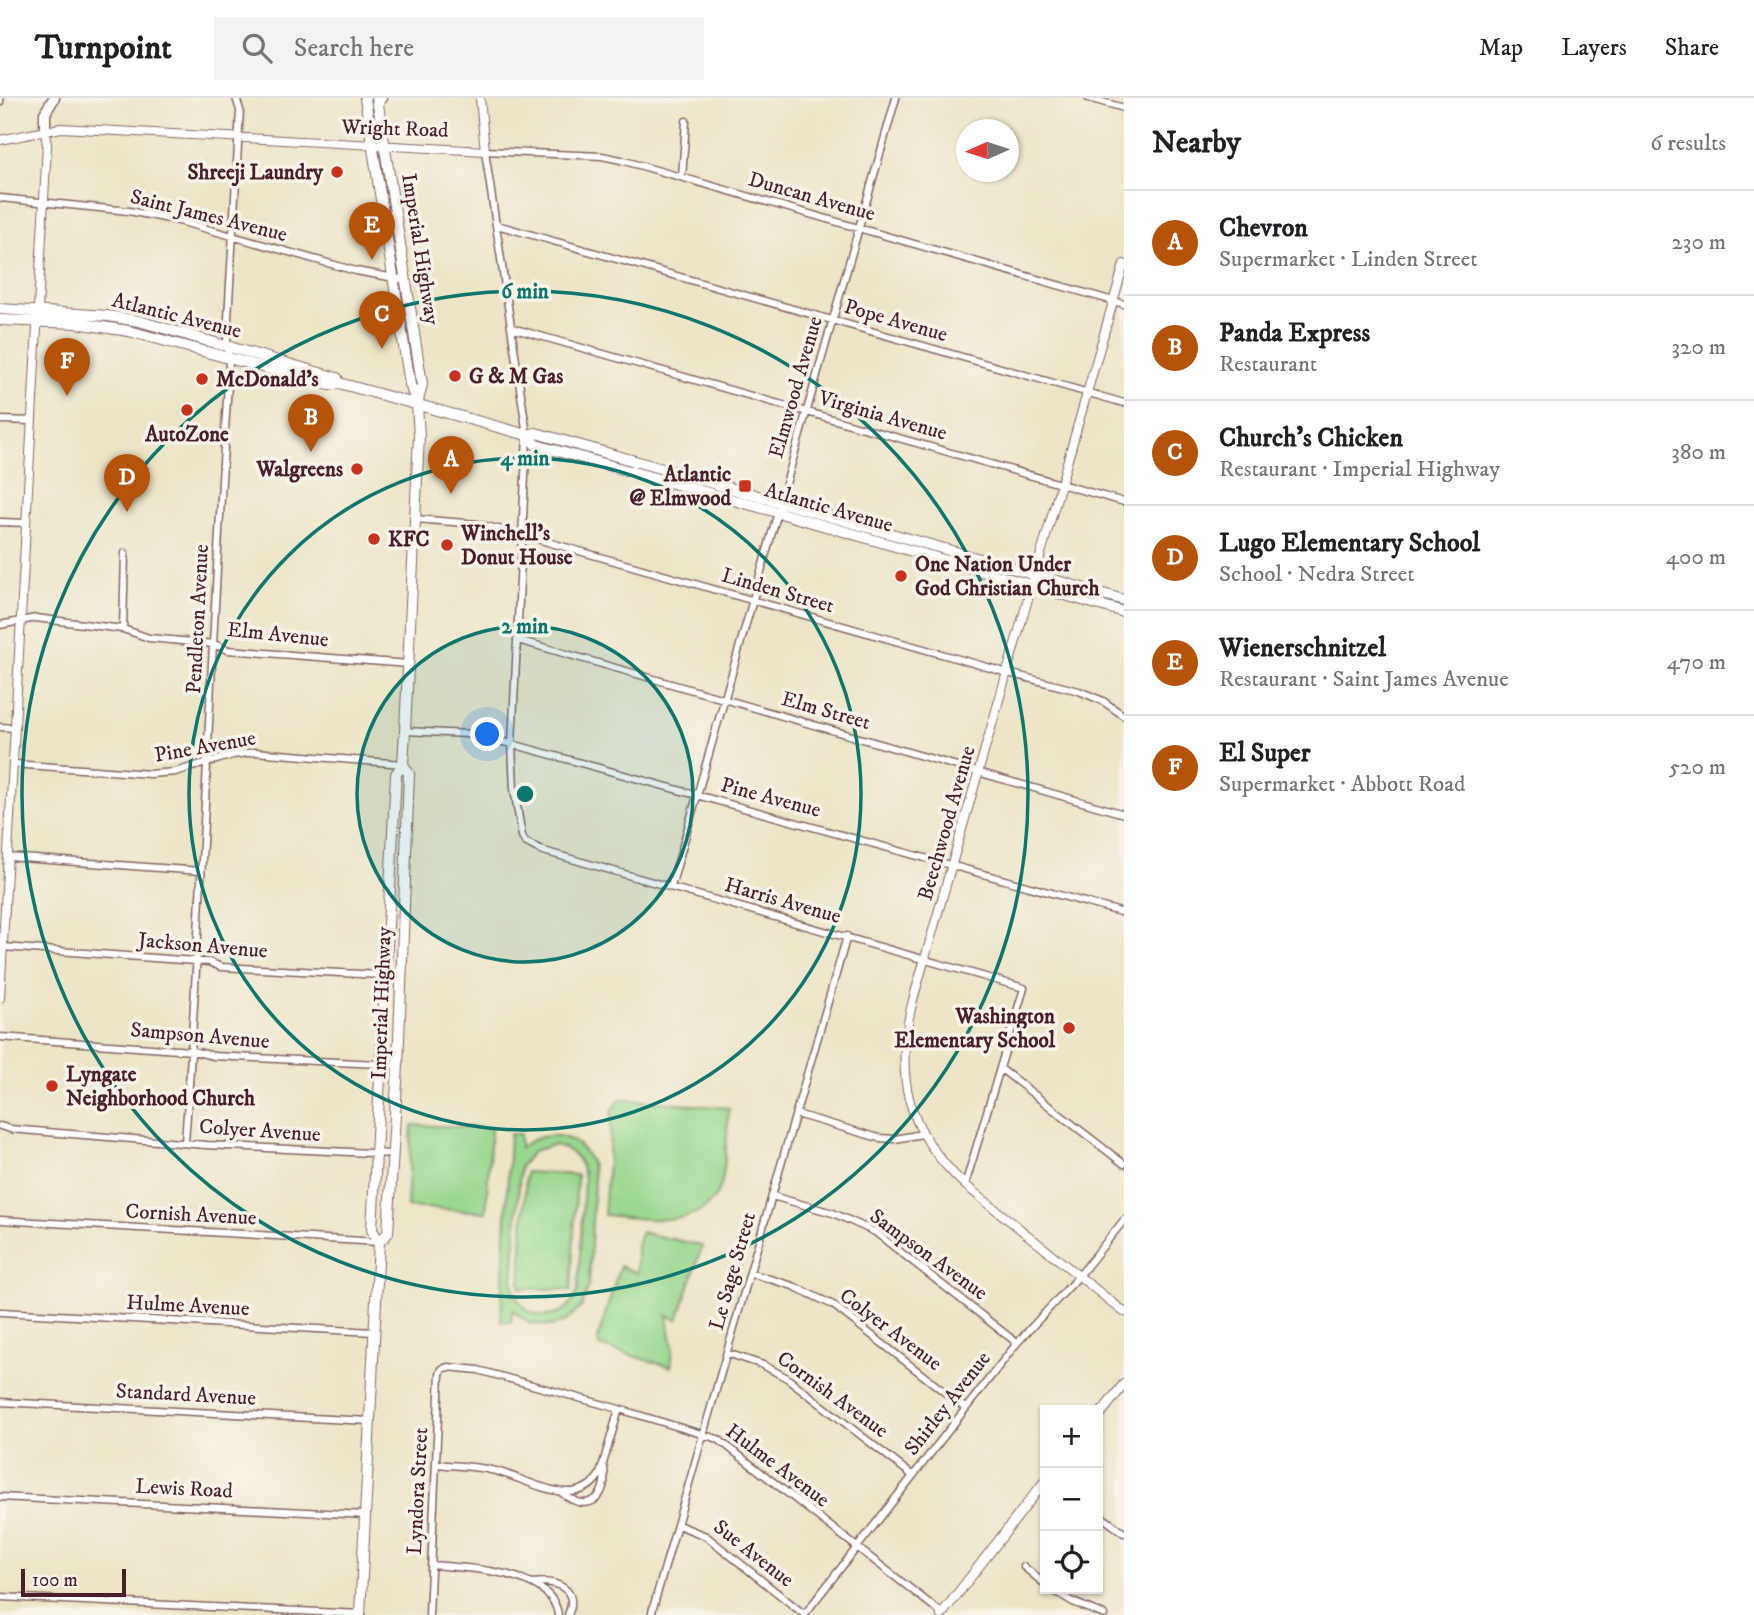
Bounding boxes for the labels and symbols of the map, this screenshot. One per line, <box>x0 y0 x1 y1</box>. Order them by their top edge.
street label: Wright Road <box>340 114 449 144</box>
north arrow <box>956 119 1019 182</box>
place label: Shreeji Laundry <box>187 160 324 187</box>
marker: Shreeji Laundry <box>329 164 345 180</box>
street label: Duncan Avenue <box>745 166 878 228</box>
street label: Imperial Highway <box>395 172 445 328</box>
street label: Saint James Avenue <box>128 184 290 248</box>
pin: E <box>349 202 395 260</box>
text: 6 min <box>501 279 550 305</box>
street label: Atlantic Avenue <box>109 287 244 345</box>
pin: C <box>359 291 405 349</box>
street label: Pope Avenue <box>841 294 951 348</box>
street label: Elmwood Avenue <box>763 313 829 461</box>
pin: F <box>44 338 90 396</box>
place label: G & M Gas <box>469 364 563 390</box>
place label: McDonald's <box>216 367 319 393</box>
marker: G & M Gas <box>447 368 463 384</box>
marker: McDonald's <box>194 371 210 387</box>
street label: Virginia Avenue <box>815 385 950 447</box>
pin: B <box>288 394 334 452</box>
marker: AutoZone <box>179 402 195 418</box>
place label: AutoZone <box>144 422 229 448</box>
pin: A <box>428 436 474 494</box>
text: 4 min <box>501 446 550 472</box>
pin: D <box>104 454 150 512</box>
place label: Walgreens <box>255 457 343 483</box>
marker: Walgreens <box>349 461 365 477</box>
place label: Atlantic @ Elmwood <box>629 462 732 512</box>
street label: Atlantic Avenue <box>761 477 896 539</box>
marker: Atlantic @ Elmwood <box>737 478 753 494</box>
place label: Winchell's Donut House <box>460 521 573 571</box>
place label: KFC <box>388 527 430 553</box>
marker: KFC <box>366 531 382 547</box>
marker: Winchell's Donut House <box>439 537 455 553</box>
street label: Pendleton Avenue <box>181 543 215 695</box>
place label: One Nation Under God Christian Church <box>915 552 1100 602</box>
street label: Linden Street <box>718 563 837 619</box>
marker: One Nation Under God Christian Church <box>893 568 909 584</box>
text: 2 min <box>502 614 550 640</box>
street label: Elm Avenue <box>226 617 330 653</box>
street label: Elm Street <box>778 686 873 736</box>
your location <box>470 717 504 751</box>
street label: Pine Avenue <box>153 725 258 769</box>
street label: Beechwood Avenue <box>912 743 982 904</box>
street label: Pine Avenue <box>718 772 824 824</box>
centre of rings <box>513 782 537 806</box>
street label: Harris Avenue <box>722 872 844 930</box>
street label: Imperial Highway <box>366 925 398 1080</box>
street label: Jackson Avenue <box>135 927 269 965</box>
place label: Washington Elementary School <box>894 1004 1056 1054</box>
street label: Sampson Avenue <box>129 1017 271 1055</box>
marker: Washington Elementary School <box>1061 1020 1077 1036</box>
place label: Lyngate Neighborhood Church <box>66 1062 256 1112</box>
marker: Lyngate Neighborhood Church <box>44 1078 60 1094</box>
street label: Colyer Avenue <box>198 1114 322 1148</box>
street label: Cornish Avenue <box>125 1199 258 1231</box>
street label: Sampson Avenue <box>864 1203 993 1307</box>
street label: Le Sage Street <box>704 1209 762 1333</box>
street label: Colyer Avenue <box>834 1283 947 1377</box>
street label: Hulme Avenue <box>126 1290 250 1322</box>
street label: Cornish Avenue <box>772 1346 893 1444</box>
street label: Shirley Avenue <box>899 1346 997 1461</box>
street label: Standard Avenue <box>115 1378 257 1412</box>
street label: Hulme Avenue <box>720 1418 835 1513</box>
street label: Lyndora Street <box>402 1427 434 1555</box>
street label: Lewis Road <box>135 1473 234 1505</box>
street label: Sue Avenue <box>708 1514 799 1593</box>
scale bar <box>21 1566 126 1598</box>

